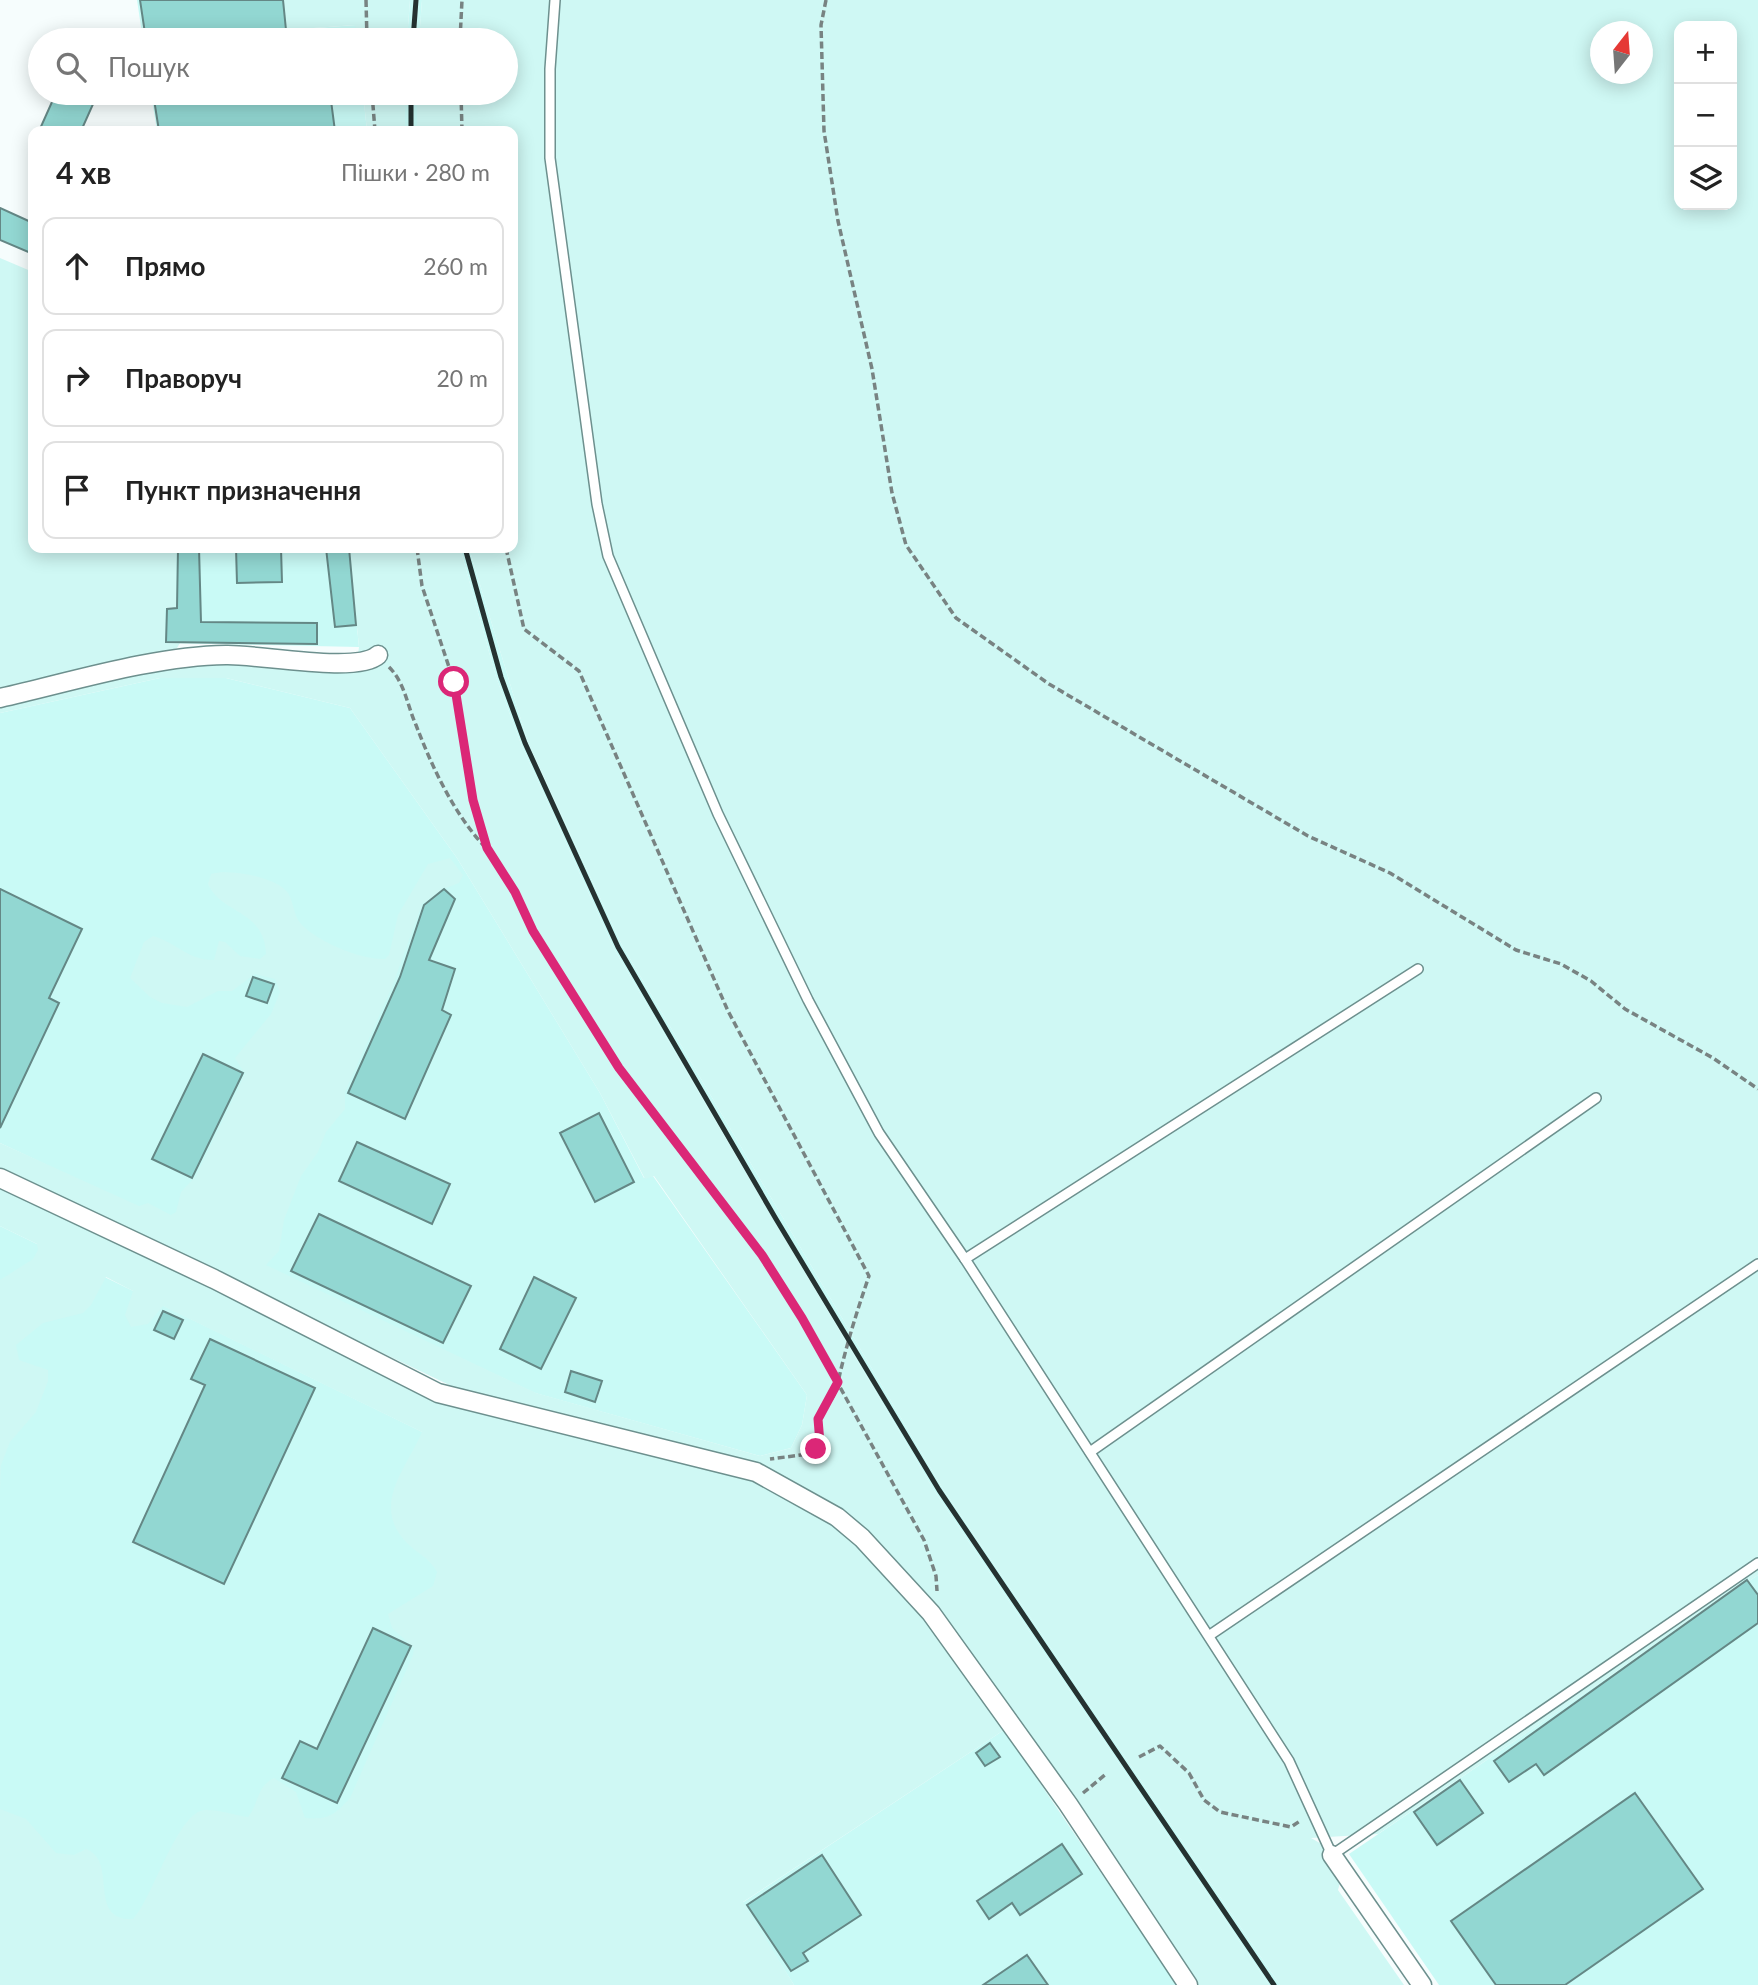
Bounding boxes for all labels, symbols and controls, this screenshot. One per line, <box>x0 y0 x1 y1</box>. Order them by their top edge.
north arrow <box>1590 21 1653 84</box>
map controls <box>1674 21 1737 210</box>
button: + <box>1674 21 1737 84</box>
search box <box>28 28 518 105</box>
icon: search <box>52 48 90 86</box>
text: Пошук <box>108 51 190 83</box>
button: − <box>1674 84 1737 147</box>
button: layers <box>1674 147 1737 210</box>
text: 4 хв <box>56 154 111 190</box>
text: Пішки · 280 m <box>341 158 490 186</box>
icon: ahead <box>58 247 96 285</box>
text: Прямо <box>125 250 206 282</box>
text: 260 m <box>423 252 488 280</box>
icon: right <box>58 359 96 397</box>
text: Праворуч <box>125 362 242 394</box>
text: 20 m <box>437 364 488 392</box>
icon: arrive <box>58 471 96 509</box>
text: Пункт призначення <box>125 474 361 506</box>
route start <box>438 666 469 697</box>
route end <box>800 1433 831 1464</box>

